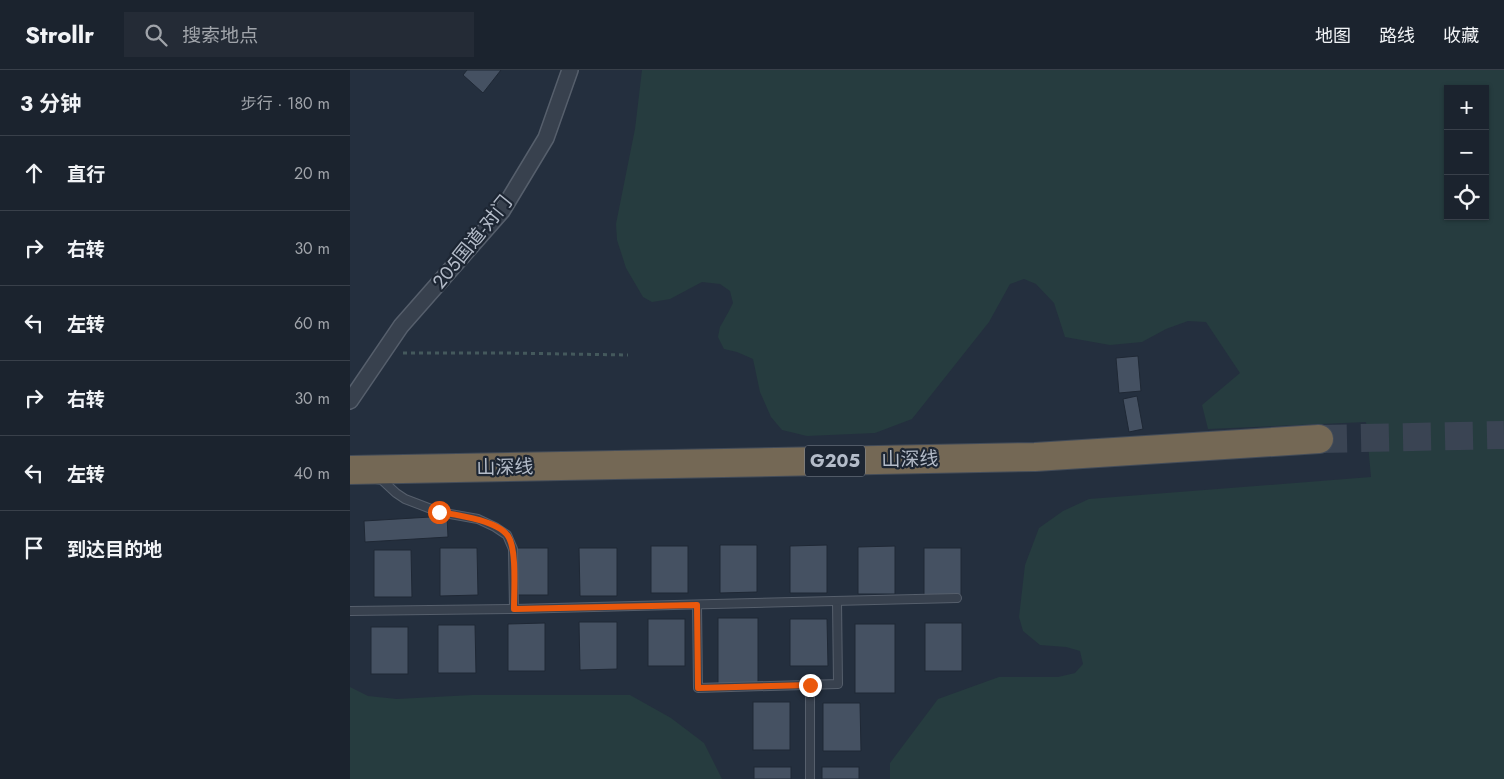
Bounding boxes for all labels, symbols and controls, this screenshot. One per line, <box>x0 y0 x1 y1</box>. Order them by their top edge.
search box <box>124 12 474 57</box>
text: Strollr <box>25 17 94 52</box>
icon: search <box>142 21 170 49</box>
text: 搜索地点 <box>182 22 258 49</box>
text: 地图 <box>1315 23 1351 49</box>
text: 路线 <box>1379 23 1415 49</box>
text: 收藏 <box>1443 23 1479 49</box>
map controls <box>1444 85 1489 220</box>
button: + <box>1444 85 1489 130</box>
text: 3 分钟 <box>20 89 81 119</box>
text: 步行 · 180 m <box>241 92 330 115</box>
button: − <box>1444 130 1489 175</box>
icon: ahead <box>20 159 48 187</box>
text: 直行 <box>67 161 105 188</box>
text: 20 m <box>294 162 330 185</box>
button: locate <box>1444 175 1489 220</box>
street label: 205国道-对门 <box>426 190 518 294</box>
icon: right <box>20 234 48 262</box>
text: 右转 <box>67 236 105 263</box>
text: 30 m <box>294 237 330 260</box>
icon: left <box>20 309 48 337</box>
text: 左转 <box>67 311 105 338</box>
text: 60 m <box>294 312 330 335</box>
icon: right <box>20 384 48 412</box>
text: 右转 <box>67 386 105 413</box>
text: 30 m <box>294 387 330 410</box>
street label: 山深线 <box>881 445 939 473</box>
road number: G205 <box>805 446 865 476</box>
street label: 山深线 <box>476 453 534 481</box>
icon: left <box>20 459 48 487</box>
text: 左转 <box>67 461 105 488</box>
text: 40 m <box>294 462 330 485</box>
route start <box>428 501 451 524</box>
icon: arrive <box>20 534 48 562</box>
text: 到达目的地 <box>67 536 162 563</box>
route end <box>799 674 822 697</box>

